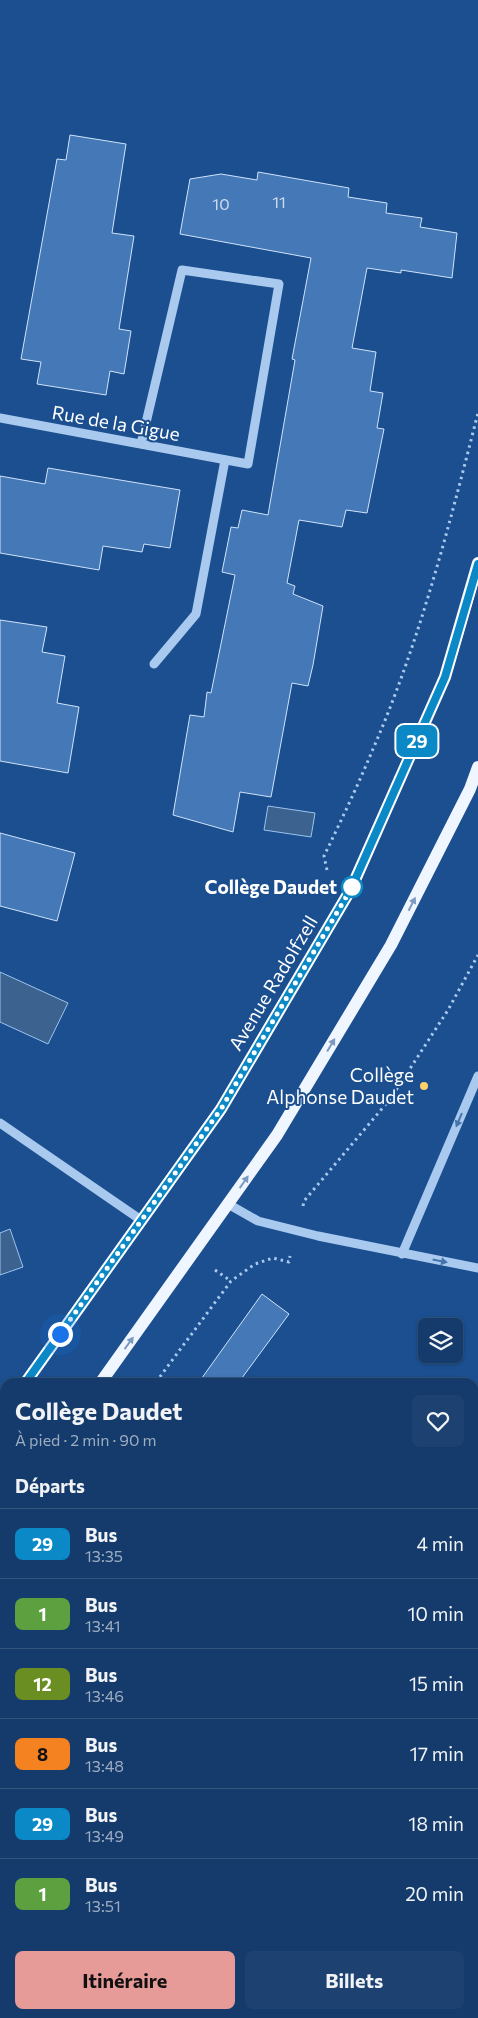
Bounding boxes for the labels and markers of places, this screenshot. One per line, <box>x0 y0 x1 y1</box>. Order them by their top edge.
place label: Collège Daudet <box>205 875 337 898</box>
marker: Collège Daudet <box>341 876 363 898</box>
place label: Collège Alphonse Daudet <box>266 1063 414 1108</box>
marker: Collège Alphonse Daudet <box>418 1080 430 1092</box>

